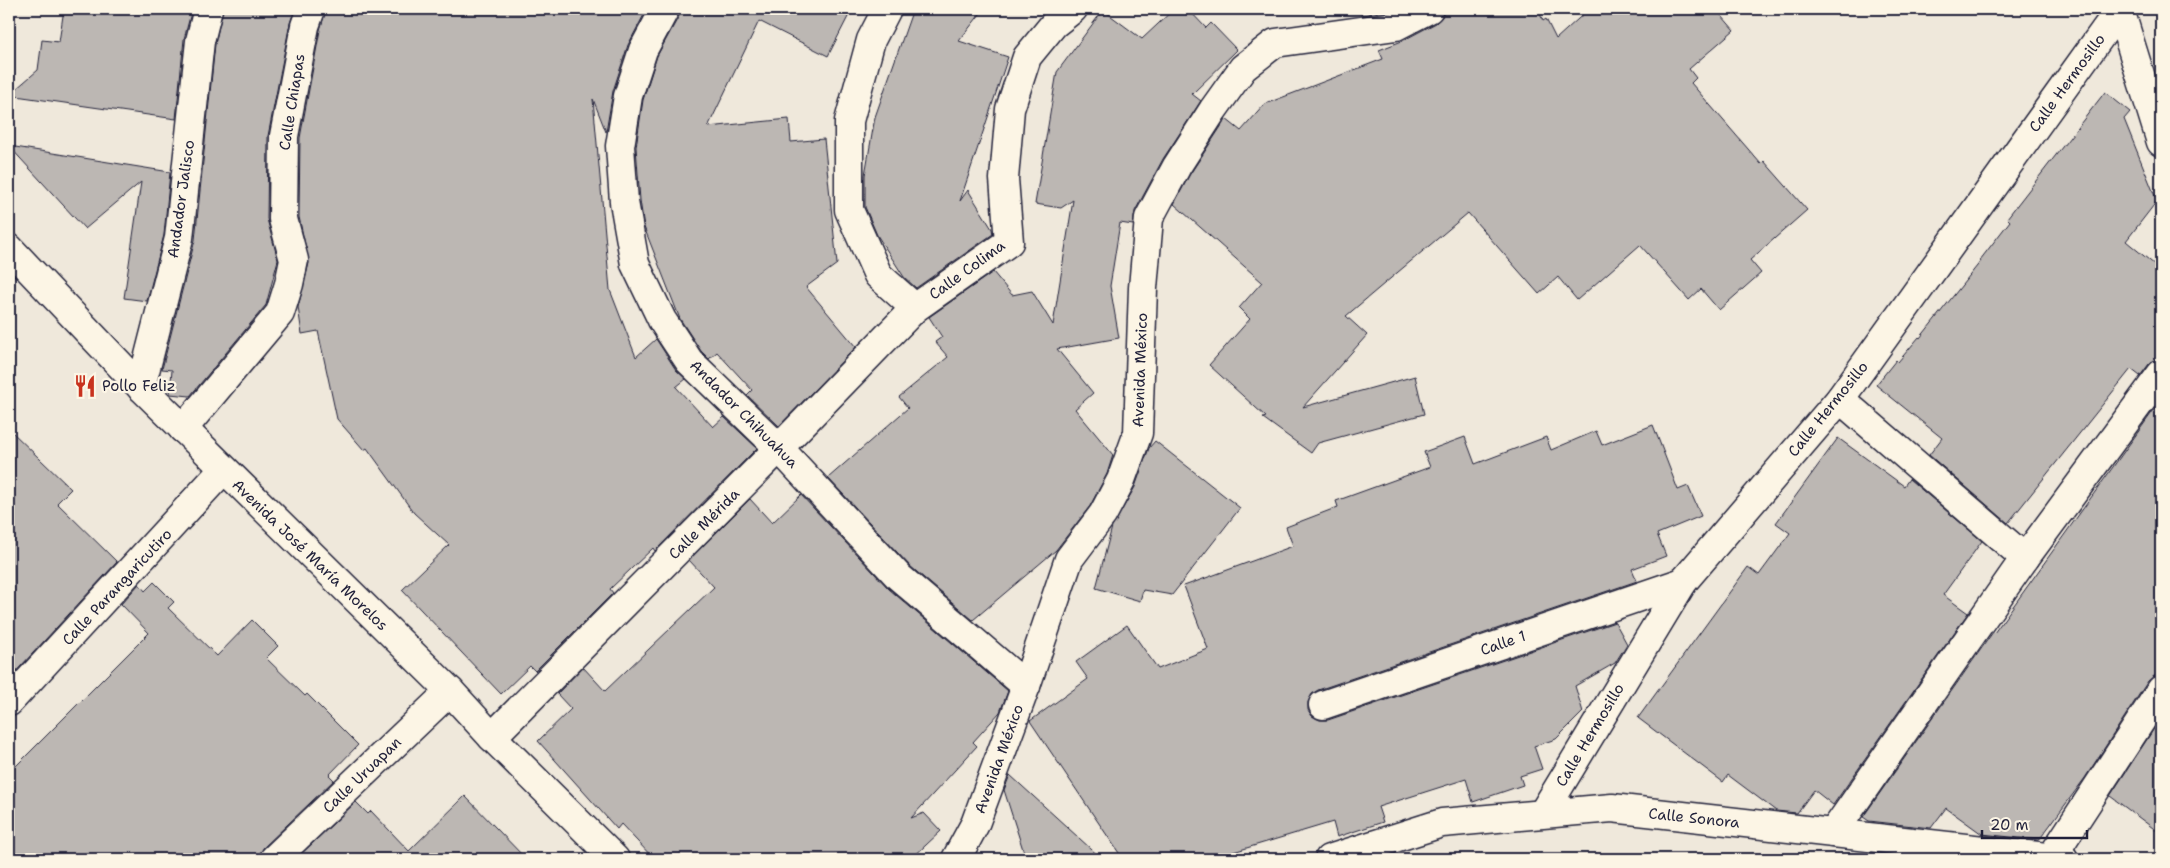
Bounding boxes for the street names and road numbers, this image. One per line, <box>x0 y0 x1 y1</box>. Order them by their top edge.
street label: Calle Hermosillo <box>2024 30 2110 136</box>
street label: Calle Chiapas <box>275 52 309 152</box>
street label: Andador Jalisco <box>163 139 199 259</box>
street label: Calle Colima <box>925 235 1010 304</box>
street label: Avenida México <box>1128 312 1152 428</box>
street label: Andador Chihuahua <box>686 356 803 473</box>
street label: Calle Hermosillo <box>1783 357 1873 461</box>
street label: Avenida José María Morelos <box>228 475 392 635</box>
street label: Calle Mérida <box>664 484 744 564</box>
street label: Calle Parangaricutiro <box>58 524 176 650</box>
street label: Calle 1 <box>1478 626 1528 660</box>
street label: Calle Hermosillo <box>1551 680 1629 790</box>
street label: Avenida México <box>970 702 1028 816</box>
street label: Calle Uruapan <box>318 732 406 818</box>
street label: Calle Sonora <box>1647 803 1741 833</box>

